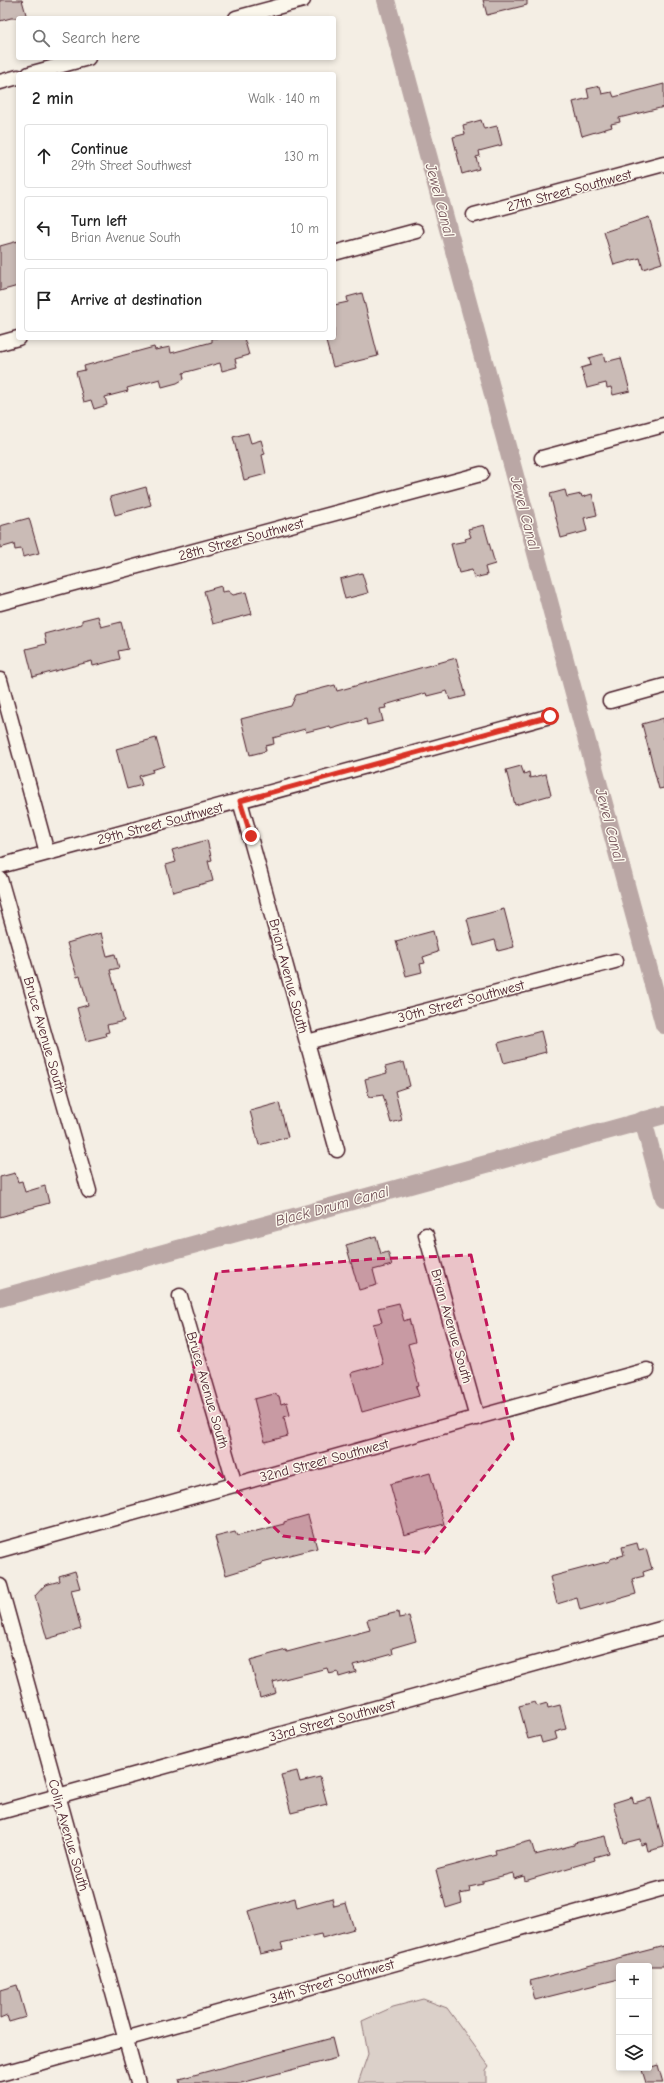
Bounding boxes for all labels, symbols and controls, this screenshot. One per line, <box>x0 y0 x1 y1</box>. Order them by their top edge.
search box <box>16 16 336 60</box>
icon: search <box>30 27 52 49</box>
text: Search here <box>62 29 140 47</box>
text: 2 min <box>32 89 73 108</box>
text: Walk · 140 m <box>248 91 320 106</box>
text: Continue <box>71 140 128 158</box>
icon: ahead <box>33 145 55 167</box>
text: 130 m <box>284 149 319 164</box>
text: 29th Street Southwest <box>71 158 191 173</box>
water label: Jewel Canal <box>421 160 459 239</box>
street label: 27th Street Southwest <box>505 165 634 215</box>
text: Turn left <box>71 212 127 230</box>
icon: left <box>33 217 55 239</box>
text: 10 m <box>291 221 319 236</box>
text: Brian Avenue South <box>71 230 181 245</box>
icon: arrive <box>33 289 55 311</box>
text: Arrive at destination <box>71 291 202 309</box>
water label: Jewel Canal <box>506 473 544 552</box>
street label: 28th Street Southwest <box>177 514 307 564</box>
route start <box>541 707 559 725</box>
water label: Jewel Canal <box>591 785 629 864</box>
street label: 29th Street Southwest <box>95 798 226 848</box>
route end <box>242 827 260 845</box>
street label: Brian Avenue South <box>265 917 312 1035</box>
street label: Bruce Avenue South <box>20 975 69 1096</box>
street label: 30th Street Southwest <box>396 976 527 1027</box>
water label: Black Drum Canal <box>273 1182 391 1230</box>
street label: Brian Avenue South <box>427 1267 476 1385</box>
street label: Bruce Avenue South <box>183 1330 232 1451</box>
street label: 32nd Street Southwest <box>258 1435 391 1486</box>
street label: 33rd Street Southwest <box>267 1695 398 1746</box>
street label: Colin Avenue South <box>44 1777 93 1893</box>
street label: 34th Street Southwest <box>268 1955 397 2007</box>
map controls <box>616 1963 652 2071</box>
button: + <box>616 1963 652 1999</box>
button: − <box>616 1999 652 2035</box>
button: layers <box>616 2035 652 2071</box>

